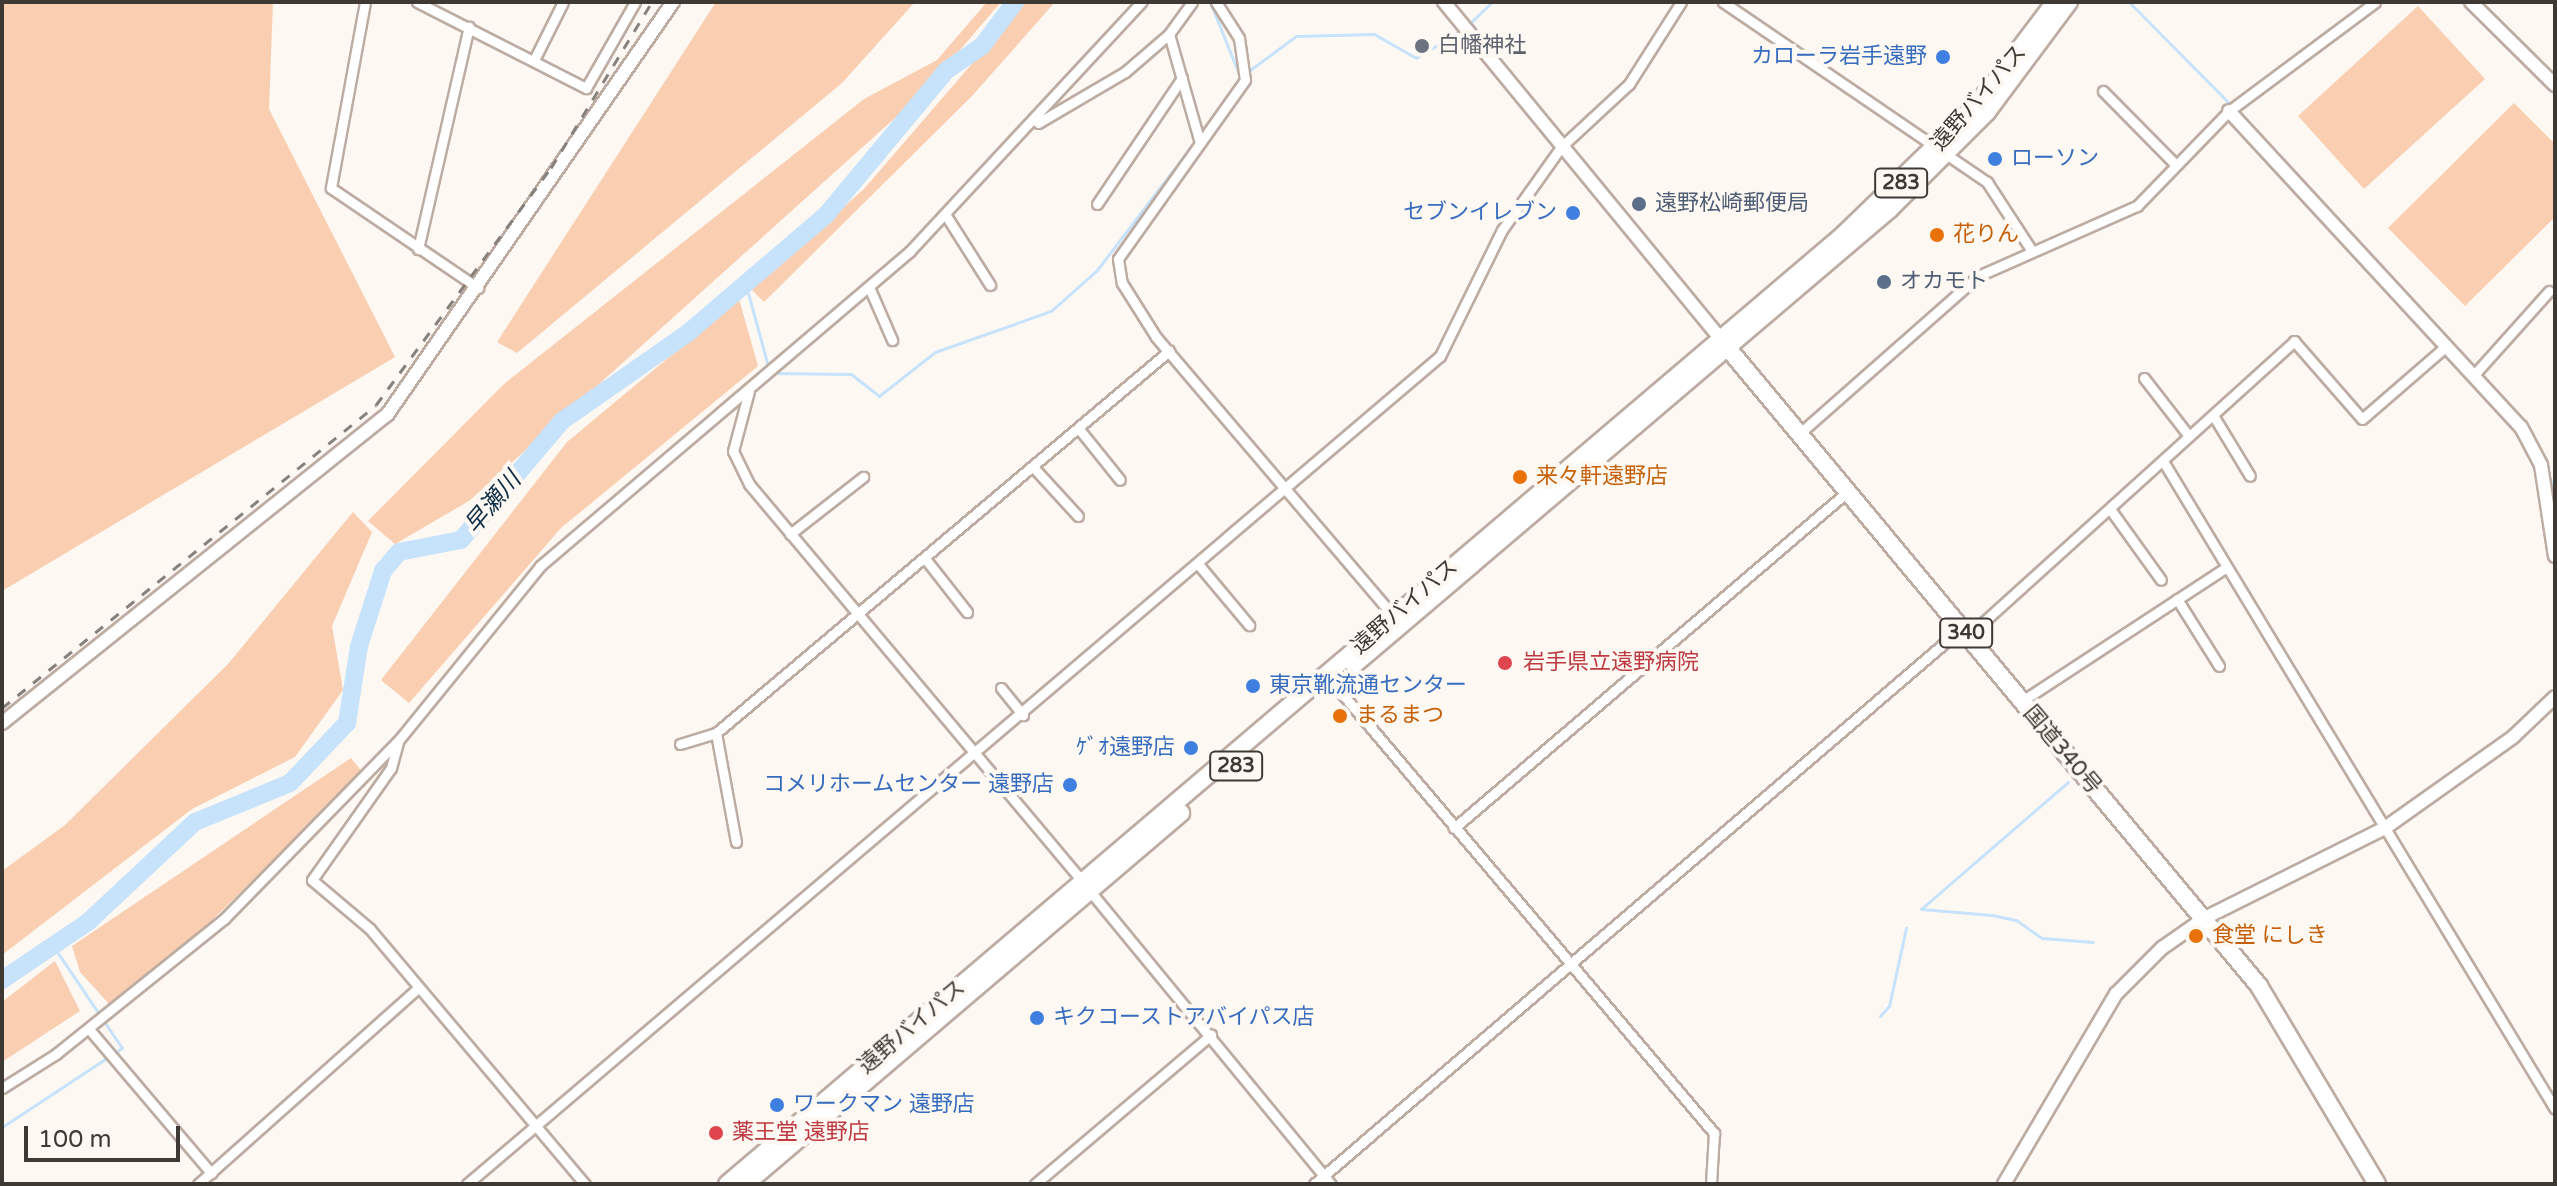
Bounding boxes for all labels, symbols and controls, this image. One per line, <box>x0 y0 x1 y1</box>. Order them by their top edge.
place label: 白幡神社 <box>1438 33 1526 59</box>
marker: 白幡神社 <box>1413 37 1431 55</box>
street label: 遠野バイパス <box>1926 40 2032 156</box>
place label: カローラ岩手遠野 <box>1751 44 1927 70</box>
marker: カローラ岩手遠野 <box>1934 48 1952 66</box>
place label: ローソン <box>2011 146 2099 172</box>
marker: ローソン <box>1986 150 2004 168</box>
road number: 283 <box>1873 167 1929 199</box>
place label: 遠野松崎郵便局 <box>1655 191 1809 217</box>
marker: 遠野松崎郵便局 <box>1630 195 1648 213</box>
place label: セブンイレブン <box>1403 200 1557 226</box>
marker: セブンイレブン <box>1564 204 1582 222</box>
place label: 花りん <box>1953 222 2019 248</box>
marker: 花りん <box>1928 226 1946 244</box>
place label: オカモト <box>1900 269 1988 295</box>
marker: オカモト <box>1875 273 1893 291</box>
place label: 来々軒遠野店 <box>1536 464 1668 490</box>
water label: 早瀬川 <box>459 466 527 540</box>
marker: 来々軒遠野店 <box>1511 468 1529 486</box>
street label: 遠野バイパス <box>1347 554 1463 660</box>
road number: 340 <box>1938 617 1994 649</box>
place label: 岩手県立遠野病院 <box>1523 650 1699 676</box>
marker: 岩手県立遠野病院 <box>1494 652 1516 674</box>
place label: 東京靴流通センター <box>1269 673 1467 699</box>
marker: 東京靴流通センター <box>1244 677 1262 695</box>
street label: 国道340号 <box>2017 700 2107 800</box>
place label: まるまつ <box>1356 703 1444 729</box>
marker: まるまつ <box>1331 707 1349 725</box>
place label: ｹﾞｵ遠野店 <box>1076 735 1175 761</box>
marker: ｹﾞｵ遠野店 <box>1182 739 1200 757</box>
road number: 283 <box>1208 750 1264 782</box>
place label: コメリホームセンター 遠野店 <box>762 772 1054 798</box>
marker: コメリホームセンター 遠野店 <box>1061 776 1079 794</box>
place label: 食堂 にしき <box>2212 923 2328 949</box>
marker: 食堂 にしき <box>2187 927 2205 945</box>
street label: 遠野バイパス <box>853 974 971 1080</box>
place label: キクコーストアバイパス店 <box>1053 1005 1317 1031</box>
marker: キクコーストアバイパス店 <box>1028 1009 1046 1027</box>
place label: ワークマン 遠野店 <box>793 1092 975 1118</box>
marker: ワークマン 遠野店 <box>768 1096 786 1114</box>
scale bar <box>28 1110 184 1160</box>
place label: 薬王堂 遠野店 <box>732 1120 870 1146</box>
marker: 薬王堂 遠野店 <box>707 1124 725 1142</box>
text: 100 m <box>38 1125 112 1154</box>

